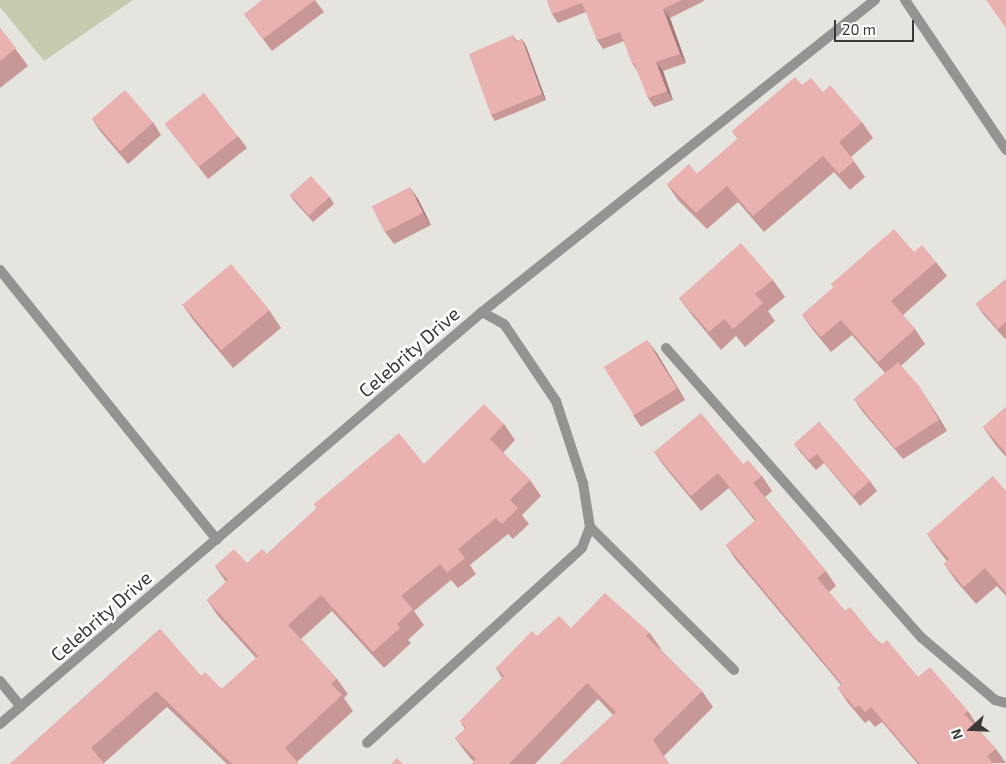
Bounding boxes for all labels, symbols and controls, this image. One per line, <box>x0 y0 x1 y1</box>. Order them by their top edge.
scale bar <box>836 10 916 42</box>
text: 20 m <box>842 20 876 38</box>
street label: Celebrity Drive <box>354 302 464 402</box>
street label: Celebrity Drive <box>46 566 156 666</box>
north arrow <box>946 704 996 754</box>
text: N <box>947 727 966 742</box>

